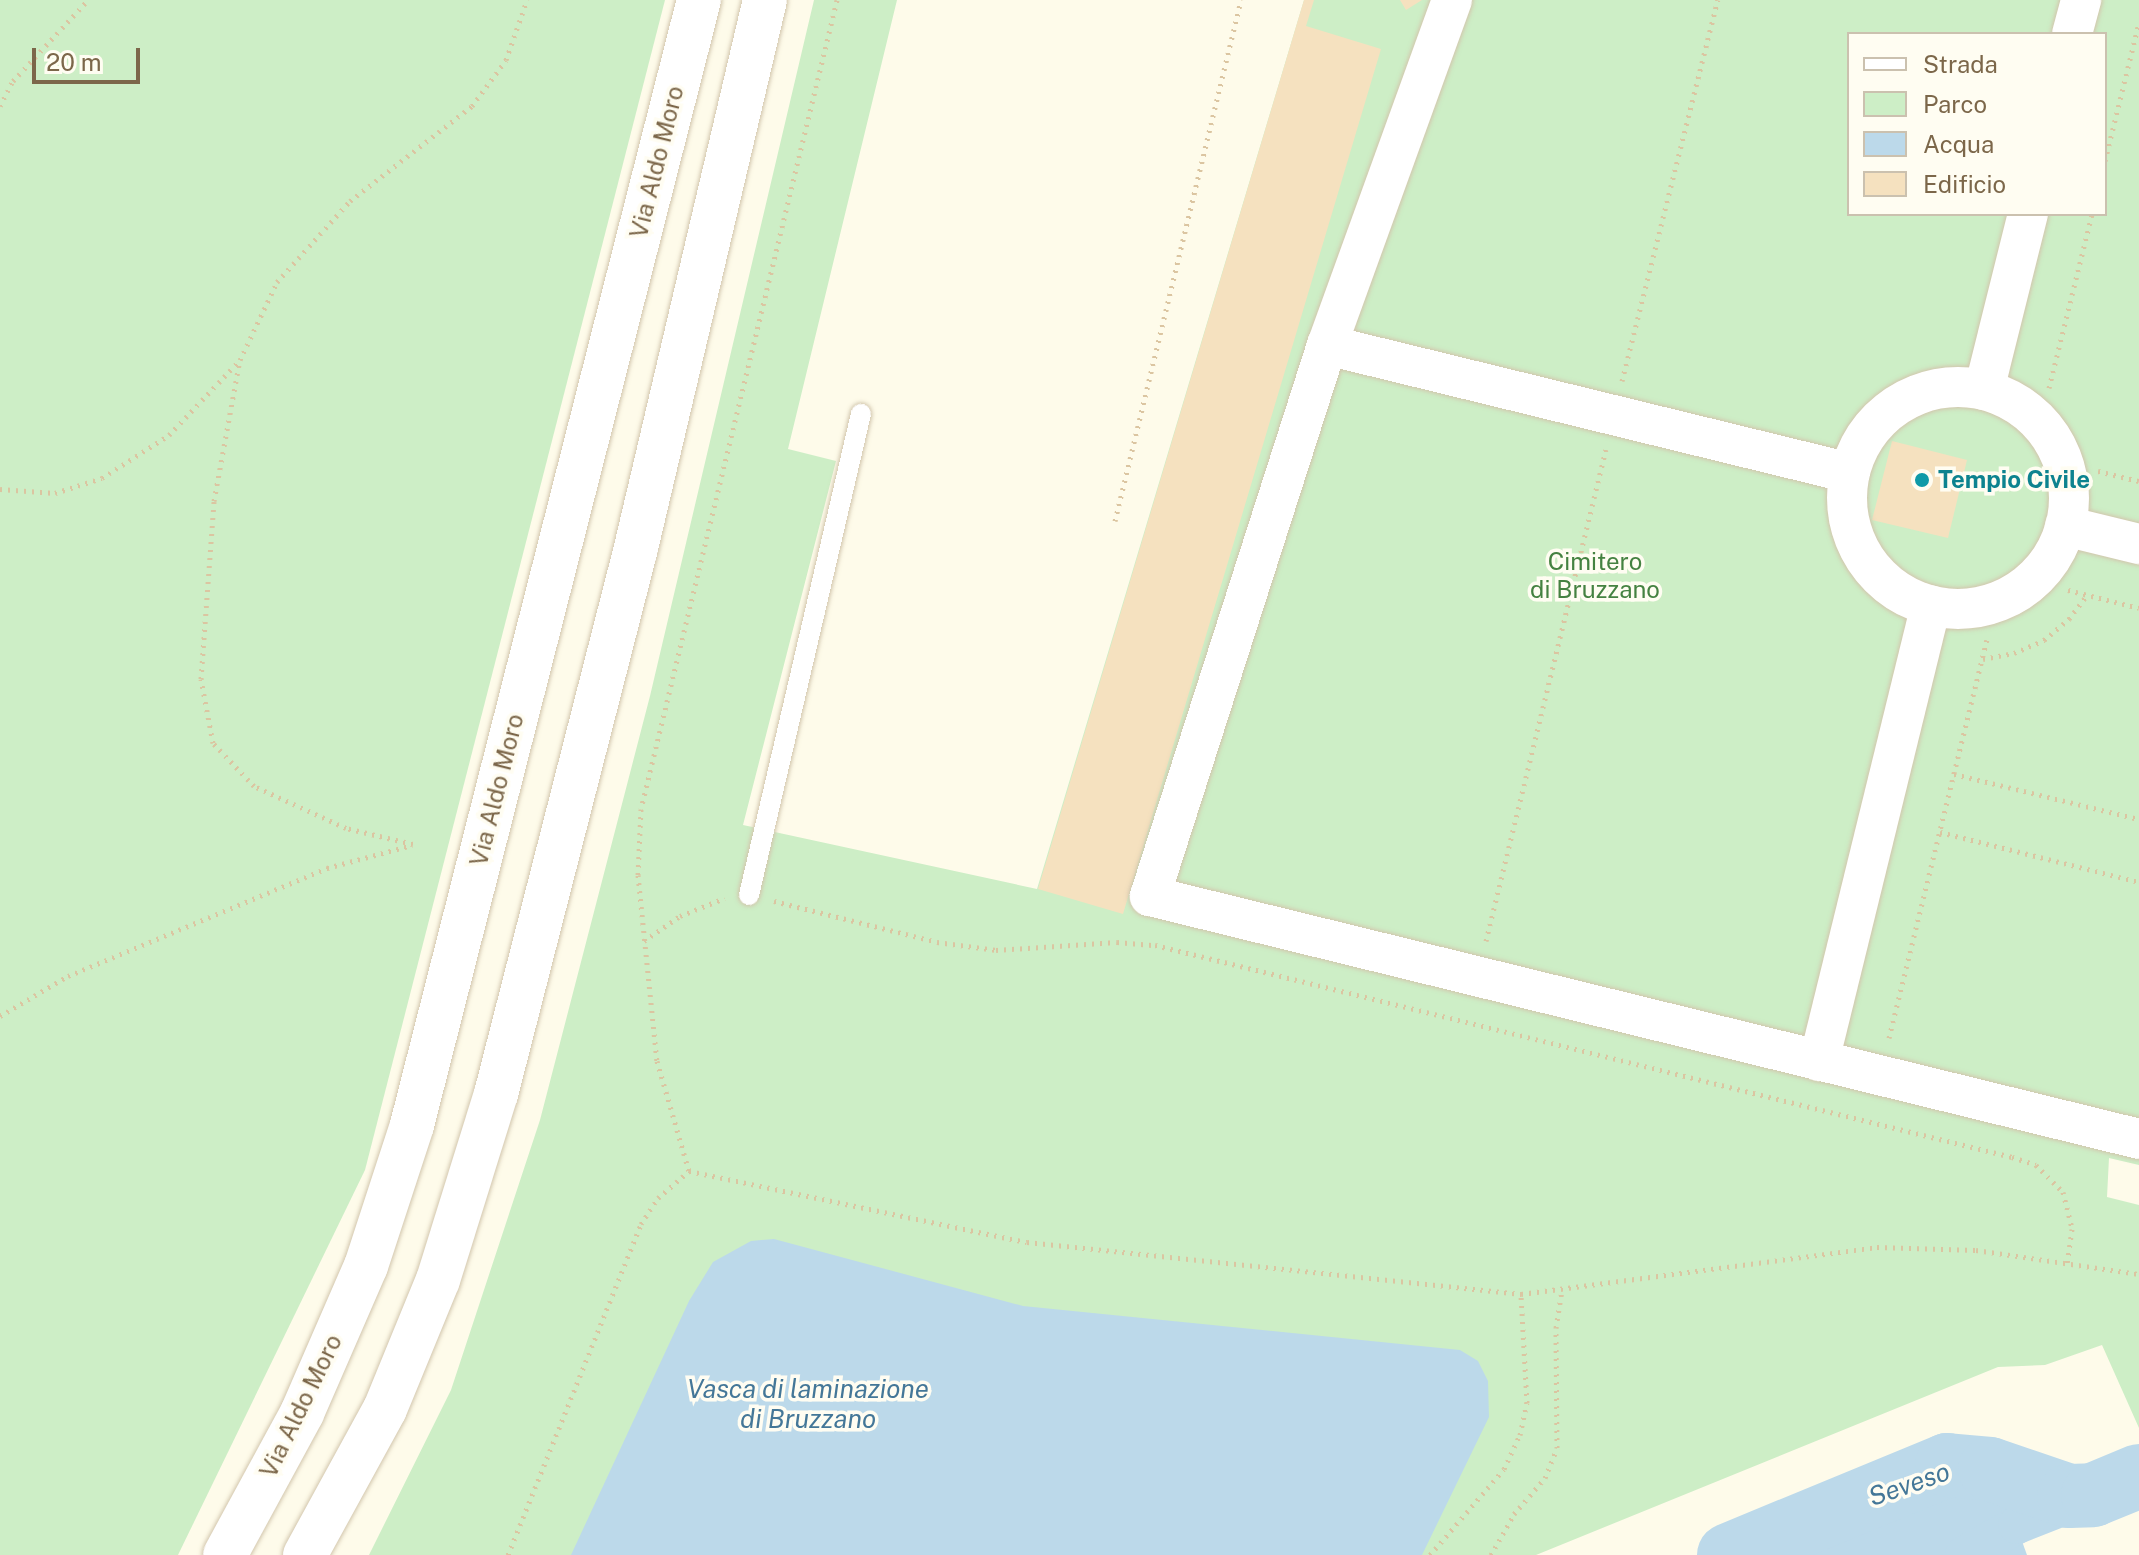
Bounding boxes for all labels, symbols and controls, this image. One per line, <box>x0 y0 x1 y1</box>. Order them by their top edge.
scale bar <box>36 32 144 82</box>
legend <box>1847 32 2107 216</box>
text: 20 m <box>46 48 102 76</box>
text: Strada <box>1923 50 1998 78</box>
street label: Via Aldo Moro <box>624 83 690 241</box>
text: Parco <box>1923 90 1987 118</box>
text: Acqua <box>1923 130 1994 158</box>
text: Edificio <box>1923 170 2006 198</box>
place label: Tempio Civile <box>1938 466 2090 494</box>
marker: Tempio Civile <box>1913 471 1931 489</box>
park label: Cimitero di Bruzzano <box>1530 548 1660 604</box>
street label: Via Aldo Moro <box>464 711 530 869</box>
street label: Via Aldo Moro <box>254 1330 348 1482</box>
water label: Vasca di laminazione di Bruzzano <box>687 1373 929 1434</box>
water label: Seveso <box>1864 1456 1954 1512</box>

